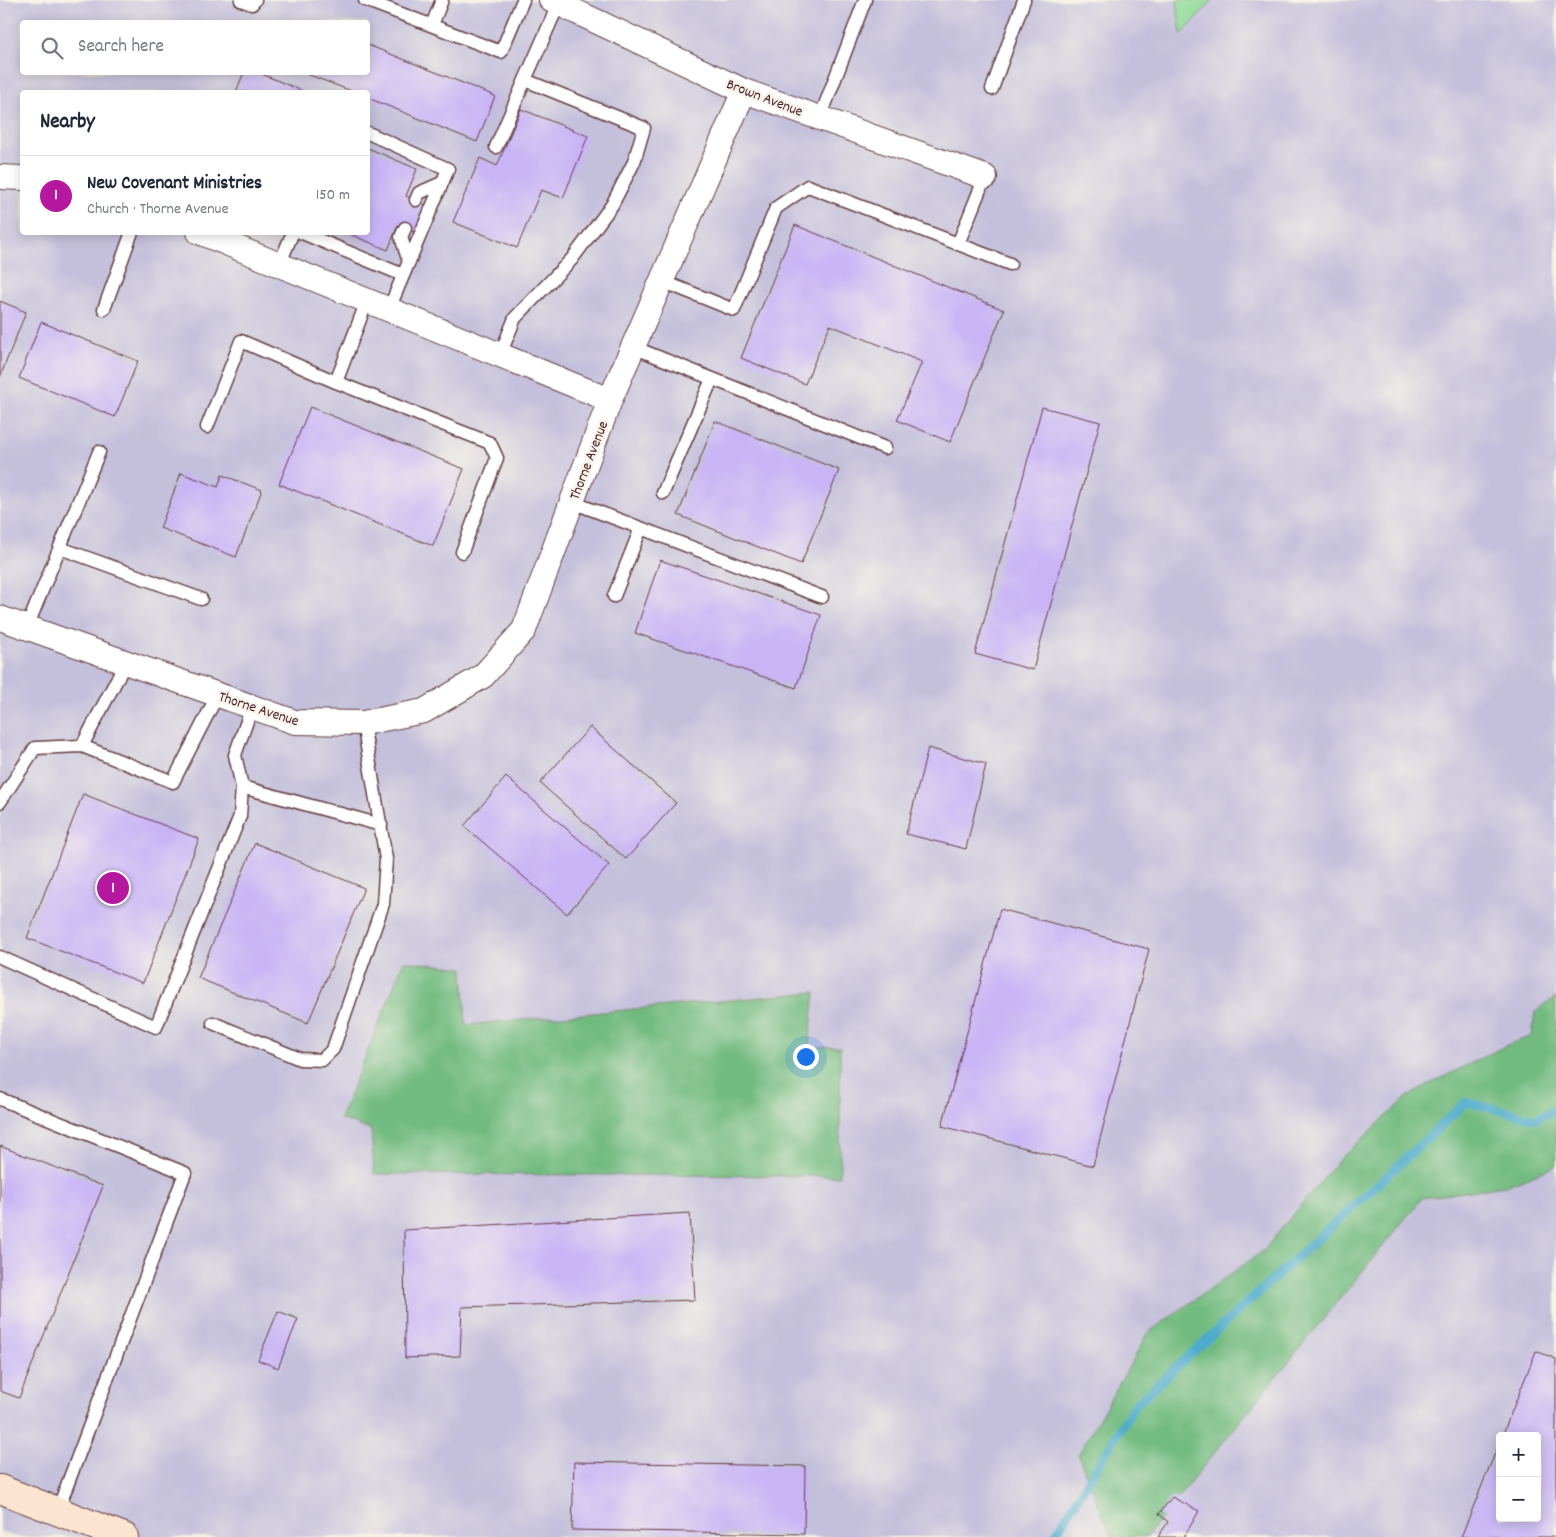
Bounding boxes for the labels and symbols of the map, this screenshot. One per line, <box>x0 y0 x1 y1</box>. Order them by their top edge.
street label: Brown Avenue <box>723 74 806 124</box>
street label: Thorne Avenue <box>565 418 615 503</box>
street label: Thorne Avenue <box>215 687 302 733</box>
pin: 1 <box>97 869 129 907</box>
your location <box>793 1044 819 1070</box>

